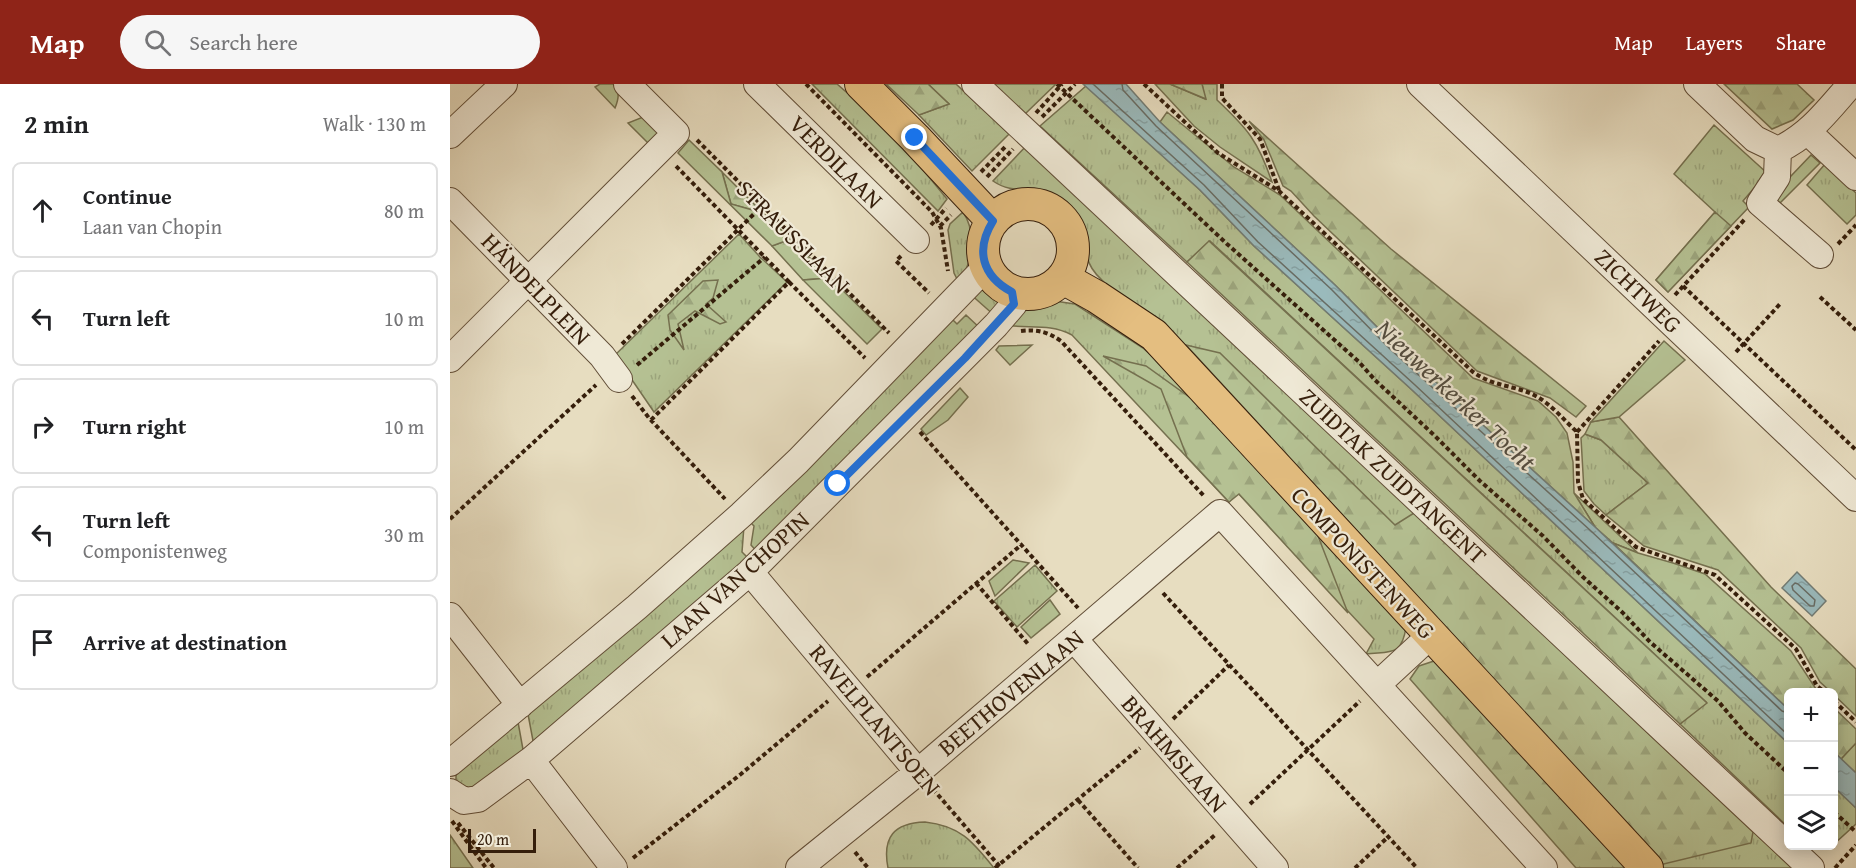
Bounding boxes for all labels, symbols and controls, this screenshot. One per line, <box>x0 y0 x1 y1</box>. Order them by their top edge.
search box <box>120 15 540 69</box>
text: Map <box>30 22 84 63</box>
icon: search <box>141 26 174 59</box>
text: Search here <box>189 26 298 58</box>
text: Map <box>1614 27 1653 58</box>
text: Layers <box>1686 27 1743 58</box>
text: Share <box>1776 27 1826 58</box>
text: 2 min <box>24 104 89 143</box>
street label: VERDILAAN <box>782 107 891 217</box>
text: Walk · 130 m <box>323 109 426 138</box>
route end <box>901 124 927 150</box>
street label: STRAUSSLAAN <box>729 172 858 302</box>
text: Continue <box>83 180 172 212</box>
icon: ahead <box>26 194 59 227</box>
text: 80 m <box>384 196 424 225</box>
text: Laan van Chopin <box>83 212 222 241</box>
street label: HÄNDELPLEIN <box>474 225 599 353</box>
street label: ZICHTWEG <box>1587 240 1690 341</box>
icon: left <box>26 302 59 335</box>
text: Turn left <box>83 302 170 334</box>
text: 10 m <box>384 304 424 333</box>
water label: Nieuwerkerker Tocht <box>1366 309 1546 480</box>
street label: ZUIDTAK ZUIDTANGENT <box>1292 379 1495 572</box>
icon: right <box>26 410 59 443</box>
text: Turn right <box>83 410 186 442</box>
text: 10 m <box>384 412 424 441</box>
route start <box>824 470 850 496</box>
street label: COMPONISTENWEG <box>1283 478 1444 647</box>
street label: LAAN VAN CHOPIN <box>652 503 817 656</box>
text: Turn left <box>83 504 170 536</box>
icon: left <box>26 518 59 551</box>
text: 30 m <box>384 520 424 549</box>
text: Componistenweg <box>83 536 227 565</box>
street label: BEETHOVENLAAN <box>930 621 1092 764</box>
icon: arrive <box>26 626 59 659</box>
text: Arrive at destination <box>83 626 287 658</box>
street label: RAVELPLANTSOEN <box>801 636 950 803</box>
street label: BRAHMSLAAN <box>1113 687 1236 820</box>
map controls <box>1784 688 1838 850</box>
button: + <box>1784 688 1838 742</box>
button: − <box>1784 742 1838 796</box>
button: layers <box>1784 796 1838 850</box>
scale bar <box>468 826 536 854</box>
text: 20 m <box>477 827 509 851</box>

